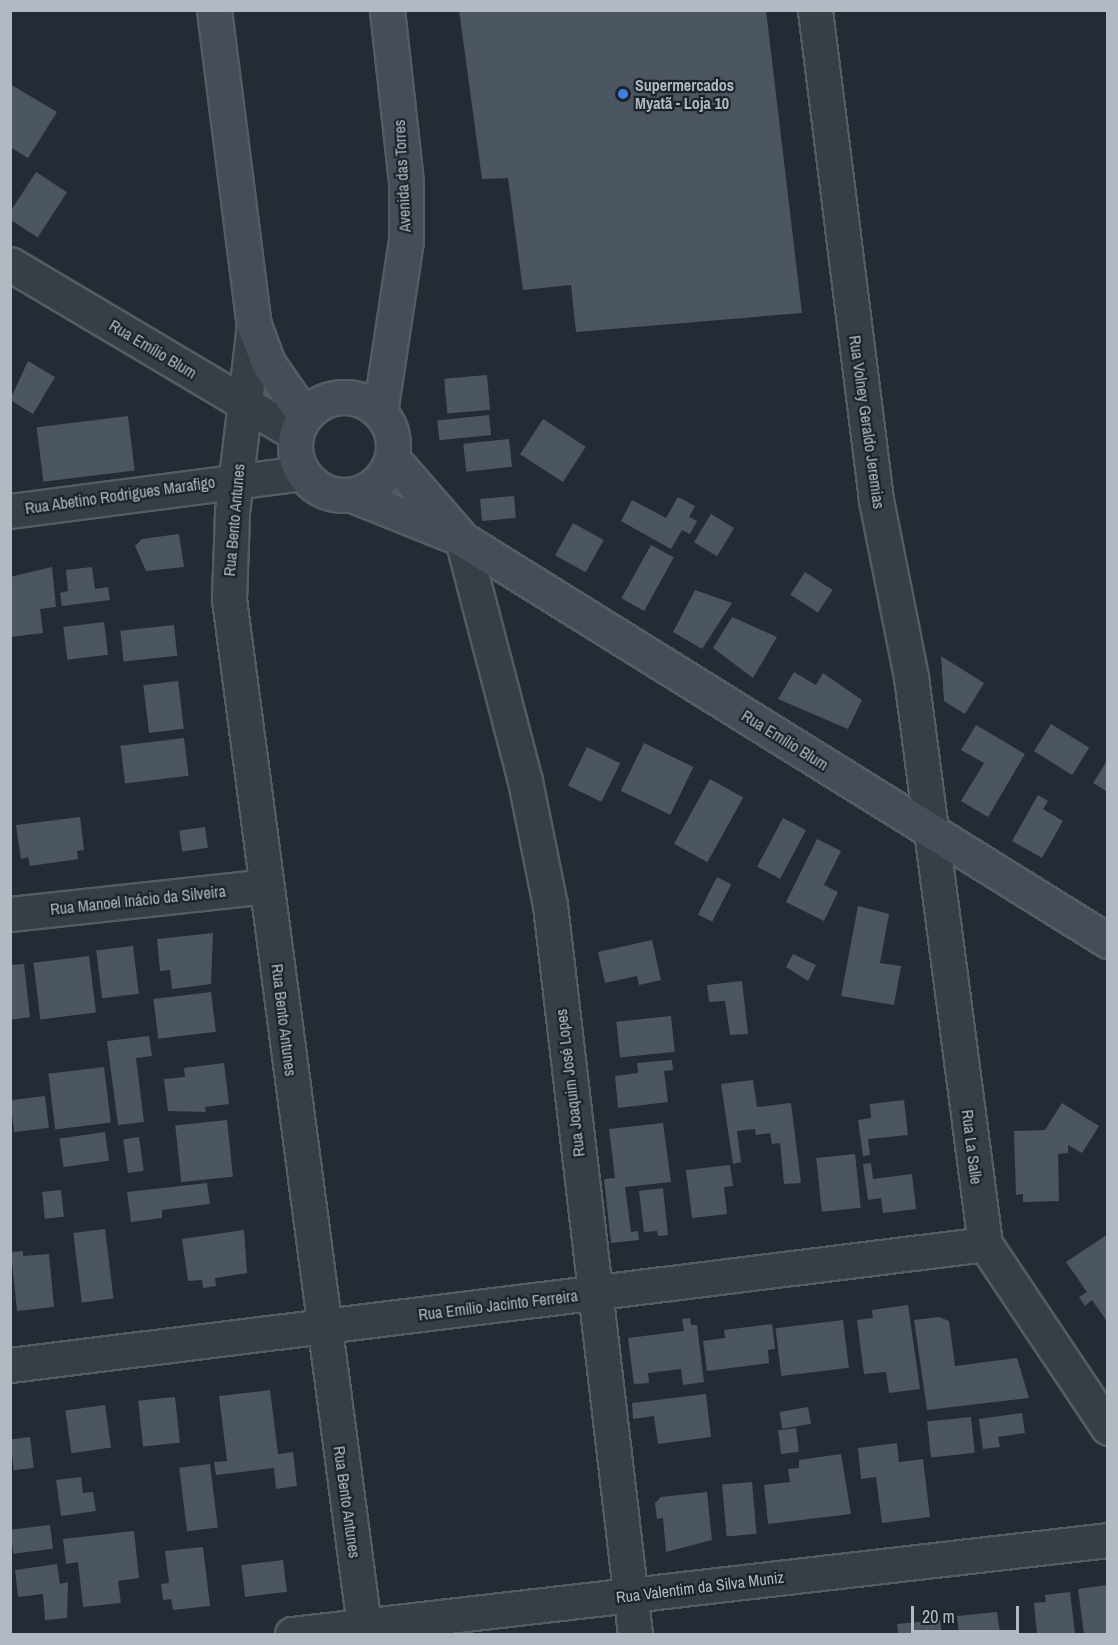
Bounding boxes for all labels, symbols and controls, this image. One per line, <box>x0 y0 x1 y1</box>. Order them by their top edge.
place label: Supermercados Myatã - Loja 10 <box>635 75 734 113</box>
marker: Supermercados Myatã - Loja 10 <box>616 87 630 101</box>
street label: Avenida das Torres <box>389 119 415 233</box>
street label: Rua Emílio Blum <box>106 315 200 383</box>
street label: Rua Volney Geraldo Jeremias <box>845 334 889 510</box>
street label: Rua Bento Antunes <box>219 462 249 578</box>
street label: Rua Abetino Rodrigues Marafigo <box>23 472 217 518</box>
street label: Rua Emílio Blum <box>738 706 832 774</box>
street label: Rua Manoel Inácio da Silveira <box>49 881 227 919</box>
street label: Rua Bento Antunes <box>268 962 300 1078</box>
street label: Rua Joaquim José Lopes <box>551 1008 589 1158</box>
street label: Rua La Salle <box>958 1109 986 1185</box>
street label: Rua Emílio Jacinto Ferreira <box>417 1286 579 1324</box>
street label: Rua Bento Antunes <box>330 1444 364 1560</box>
street label: Rua Valentim da Silva Muniz <box>615 1567 785 1607</box>
scale bar <box>914 1594 1022 1632</box>
text: 20 m <box>922 1604 955 1629</box>

